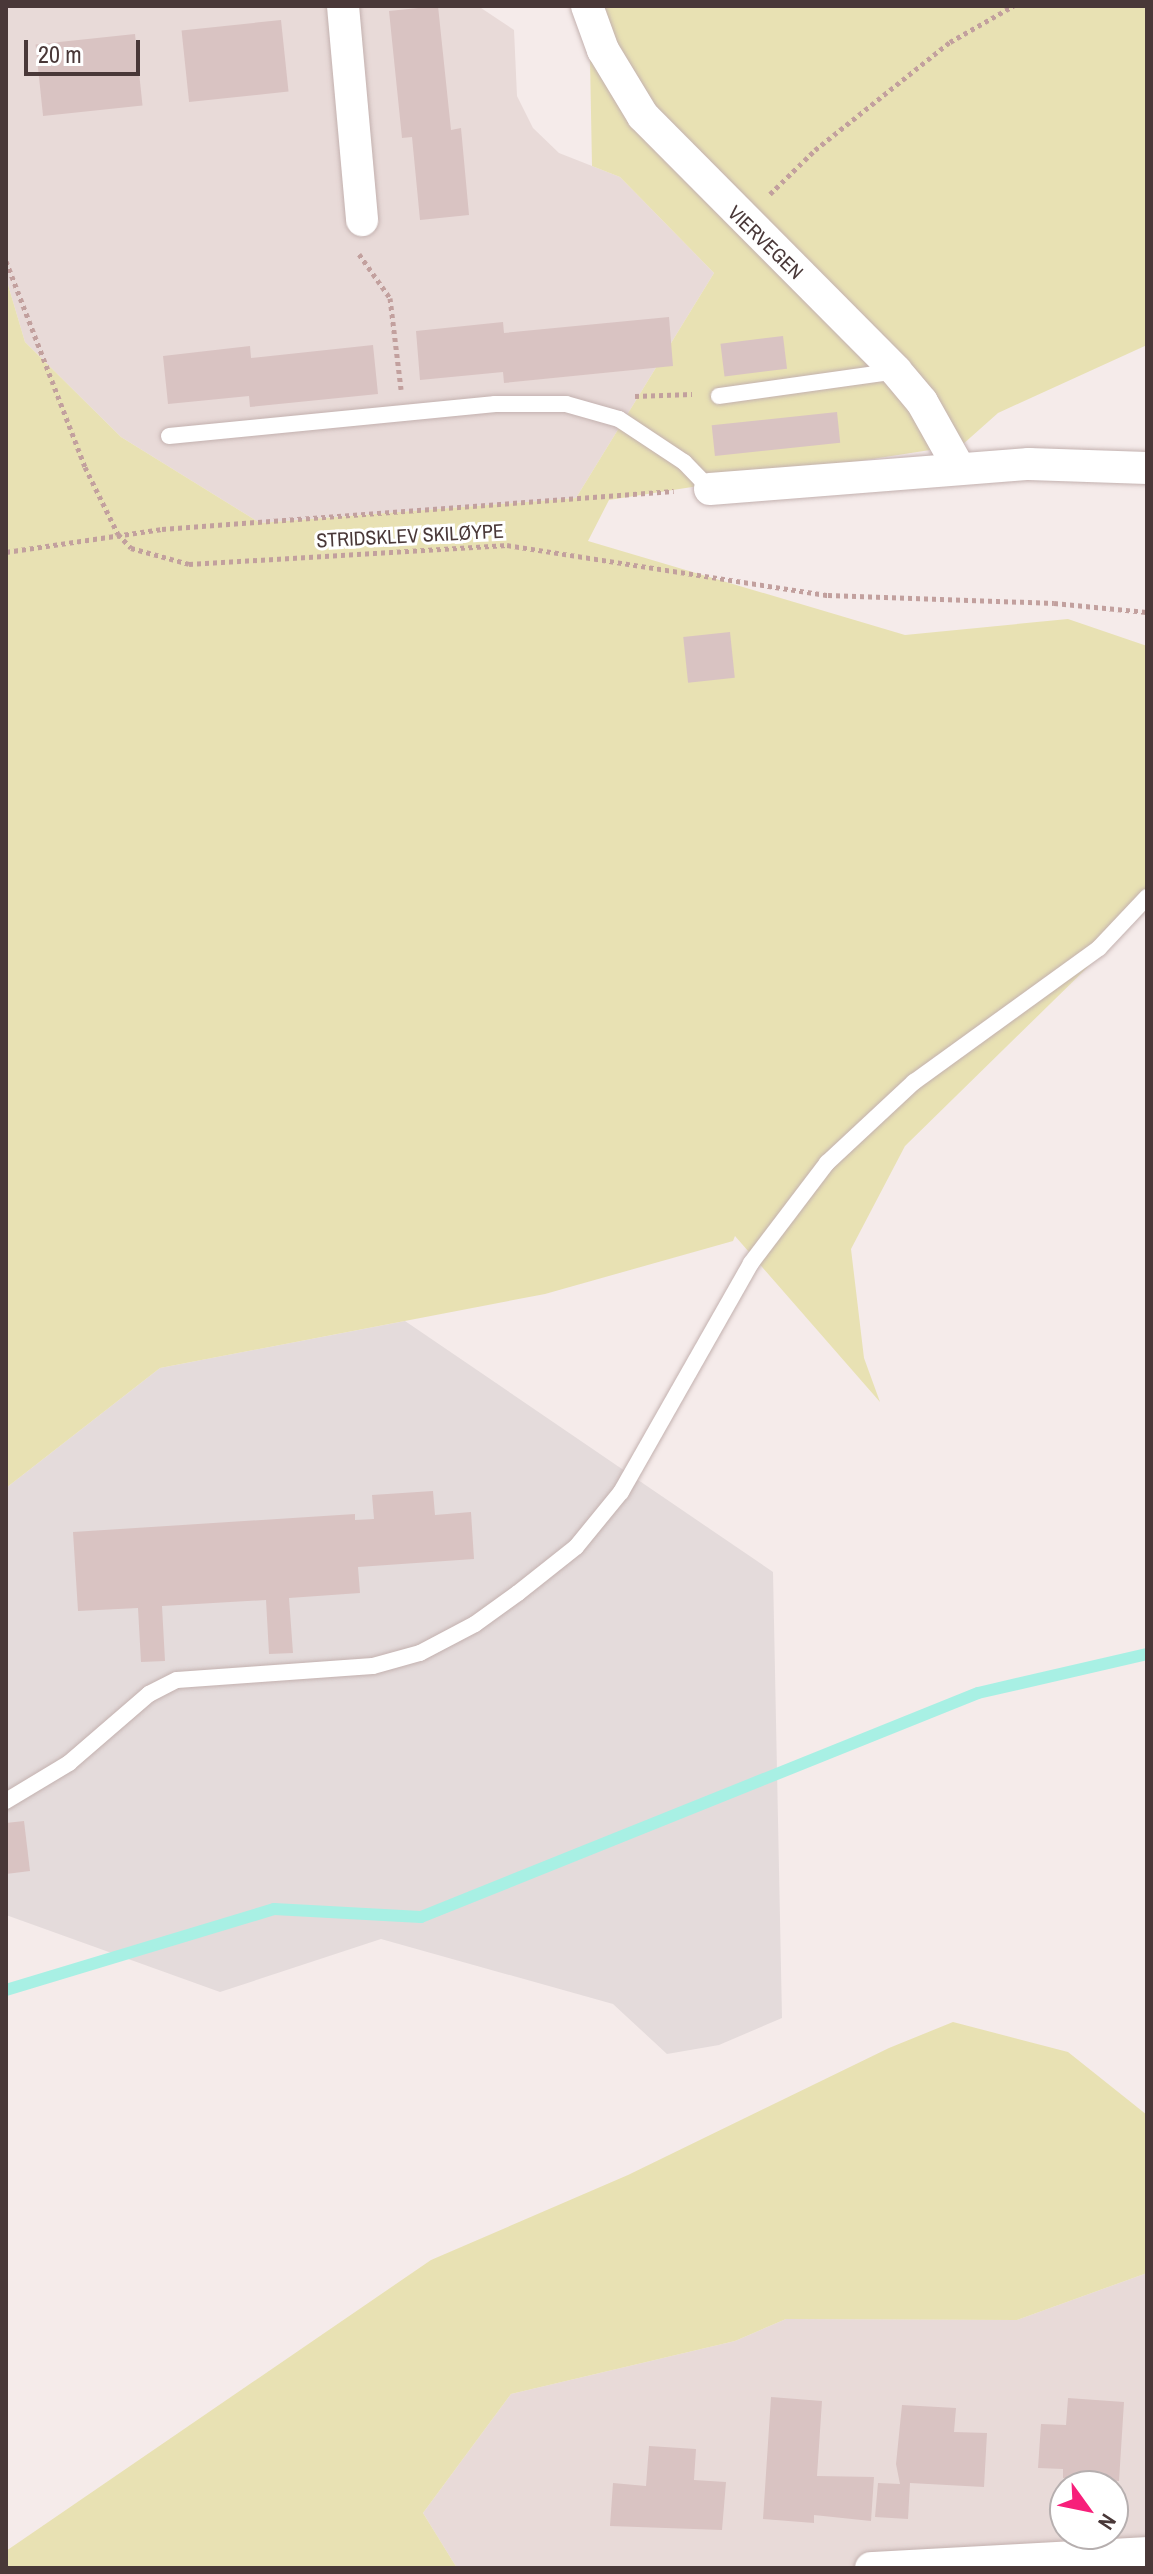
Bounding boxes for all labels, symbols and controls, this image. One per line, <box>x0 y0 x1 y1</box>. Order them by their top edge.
scale bar <box>28 24 144 74</box>
text: 20 m <box>38 38 82 70</box>
street label: VIERVEGEN <box>723 200 809 284</box>
street label: STRIDSKLEV SKILØYPE <box>316 518 504 552</box>
north arrow <box>1049 2470 1129 2550</box>
text: N <box>1091 2508 1124 2536</box>

